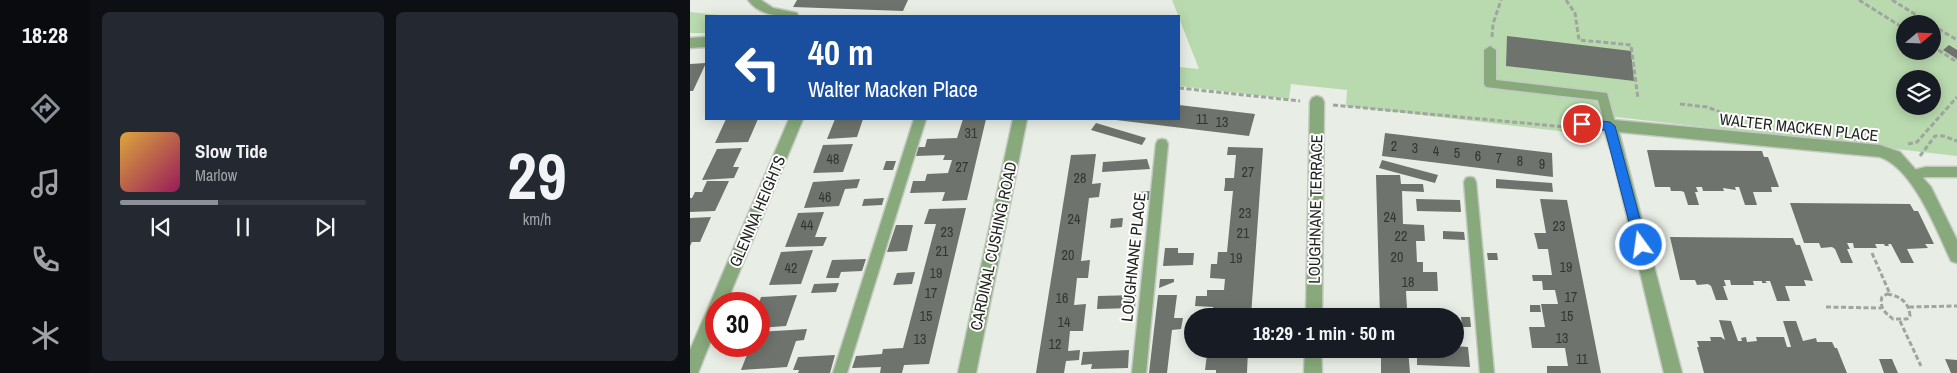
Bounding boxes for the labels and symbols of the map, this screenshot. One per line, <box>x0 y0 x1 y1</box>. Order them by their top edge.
north arrow <box>1896 15 1941 60</box>
pin <box>1561 103 1603 145</box>
street label: WALTER MACKEN PLACE <box>1718 108 1880 146</box>
house number: 11 <box>1196 110 1209 128</box>
house number: 13 <box>1216 113 1228 131</box>
house number: 31 <box>965 124 978 142</box>
street label: LOUGHNANE TERRACE <box>1303 134 1327 284</box>
house number: 2 <box>1391 137 1397 155</box>
house number: 3 <box>1412 139 1418 157</box>
house number: 4 <box>1433 142 1440 160</box>
house number: 5 <box>1454 144 1460 162</box>
house number: 6 <box>1475 147 1481 165</box>
house number: 7 <box>1496 149 1502 167</box>
house number: 48 <box>827 150 839 168</box>
street label: GLENINA HEIGHTS <box>724 152 790 270</box>
house number: 8 <box>1517 152 1523 170</box>
house number: 9 <box>1539 155 1545 173</box>
house number: 27 <box>956 158 968 176</box>
street label: CARDINAL CUSHING ROAD <box>964 160 1022 332</box>
house number: 27 <box>1242 163 1254 181</box>
house number: 28 <box>1074 169 1086 187</box>
house number: 46 <box>819 188 831 206</box>
street label: LOUGHNANE PLACE <box>1115 191 1151 323</box>
house number: 23 <box>1239 204 1251 222</box>
house number: 24 <box>1384 208 1397 226</box>
house number: 24 <box>1068 210 1081 228</box>
house number: 44 <box>801 216 814 234</box>
house number: 23 <box>1553 217 1565 235</box>
position arrow <box>1614 218 1666 270</box>
house number: 23 <box>941 223 953 241</box>
house number: 21 <box>1237 224 1250 242</box>
house number: 22 <box>1395 227 1407 245</box>
house number: 21 <box>936 242 949 260</box>
house number: 20 <box>1062 246 1074 264</box>
house number: 20 <box>1391 248 1403 266</box>
house number: 19 <box>1230 249 1242 267</box>
house number: 19 <box>1560 258 1572 276</box>
house number: 42 <box>785 259 797 277</box>
house number: 19 <box>930 264 942 282</box>
house number: 18 <box>1402 273 1414 291</box>
house number: 17 <box>925 284 937 302</box>
house number: 17 <box>1565 288 1577 306</box>
house number: 16 <box>1056 289 1068 307</box>
speed limit sign: 30 <box>705 292 770 357</box>
house number: 15 <box>920 307 932 325</box>
house number: 15 <box>1561 307 1573 325</box>
house number: 14 <box>1058 313 1071 331</box>
house number: 13 <box>1556 329 1568 347</box>
house number: 13 <box>914 330 926 348</box>
house number: 12 <box>1049 335 1061 353</box>
house number: 11 <box>1576 350 1589 368</box>

